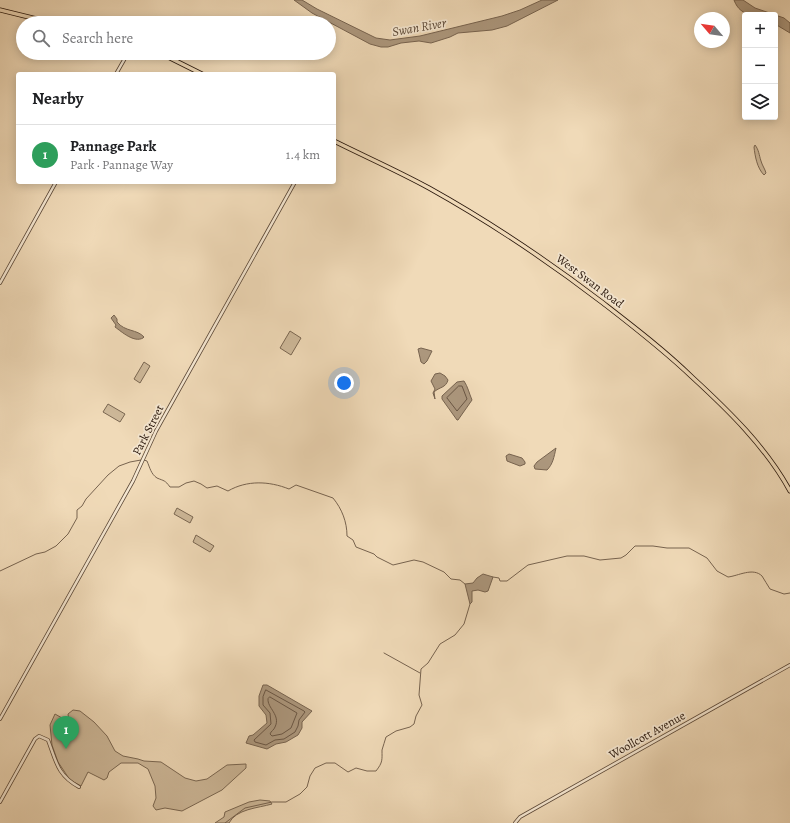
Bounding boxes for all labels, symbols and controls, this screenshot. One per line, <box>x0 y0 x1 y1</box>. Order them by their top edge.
north arrow <box>694 12 730 48</box>
map controls <box>742 12 778 120</box>
button: + <box>742 12 778 48</box>
water label: Swan River <box>391 14 448 40</box>
search box <box>16 16 336 60</box>
icon: search <box>30 27 52 49</box>
text: Search here <box>62 28 133 48</box>
button: − <box>742 48 778 84</box>
button: layers <box>742 84 778 120</box>
text: Nearby <box>32 87 83 110</box>
text: Pannage Park <box>70 136 156 156</box>
text: 1 <box>43 146 47 163</box>
text: 1.4 km <box>286 146 320 163</box>
text: Park · Pannage Way <box>70 156 173 173</box>
street label: West Swan Road <box>552 250 627 312</box>
your location <box>334 373 354 393</box>
street label: Park Street <box>129 402 167 458</box>
street label: Woollcott Avenue <box>605 707 688 763</box>
pin: 1 <box>53 716 79 749</box>

